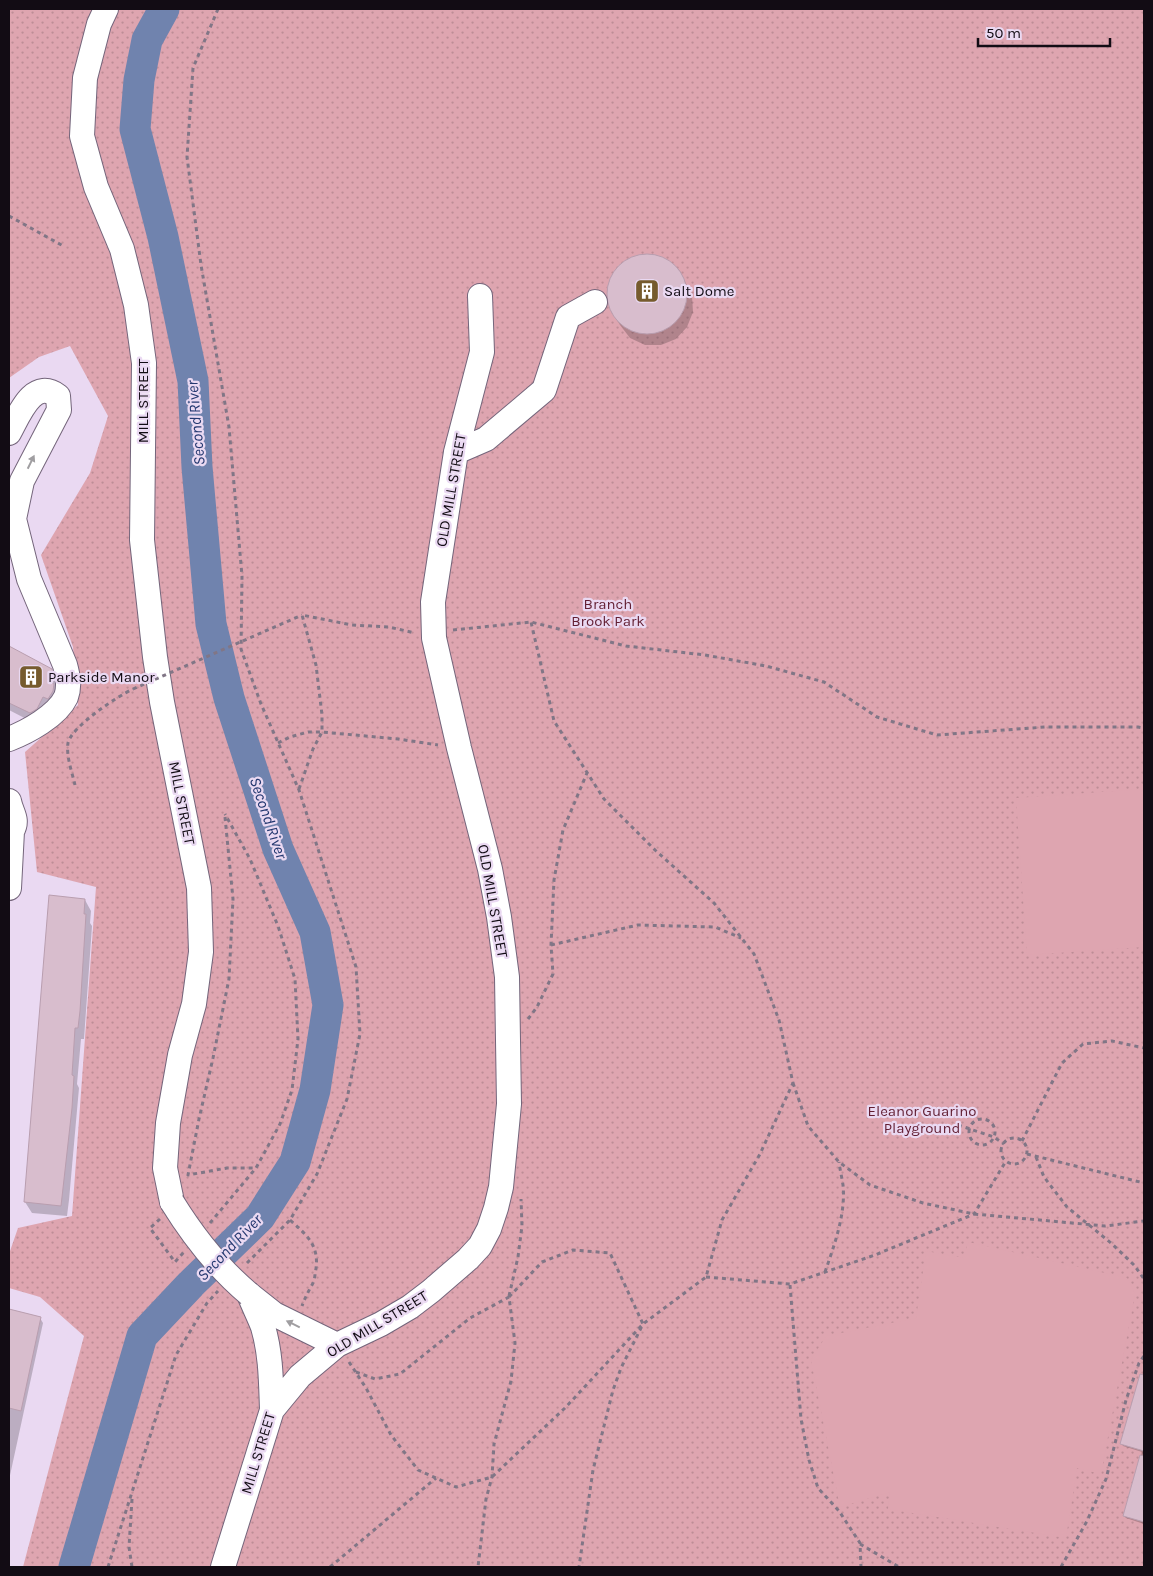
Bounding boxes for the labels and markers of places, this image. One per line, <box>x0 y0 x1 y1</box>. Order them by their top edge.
building icon: Salt Dome <box>634 278 660 304</box>
place label: Salt Dome <box>664 282 735 300</box>
building icon: Parkside Manor <box>18 664 44 690</box>
place label: Parkside Manor <box>48 668 155 686</box>

